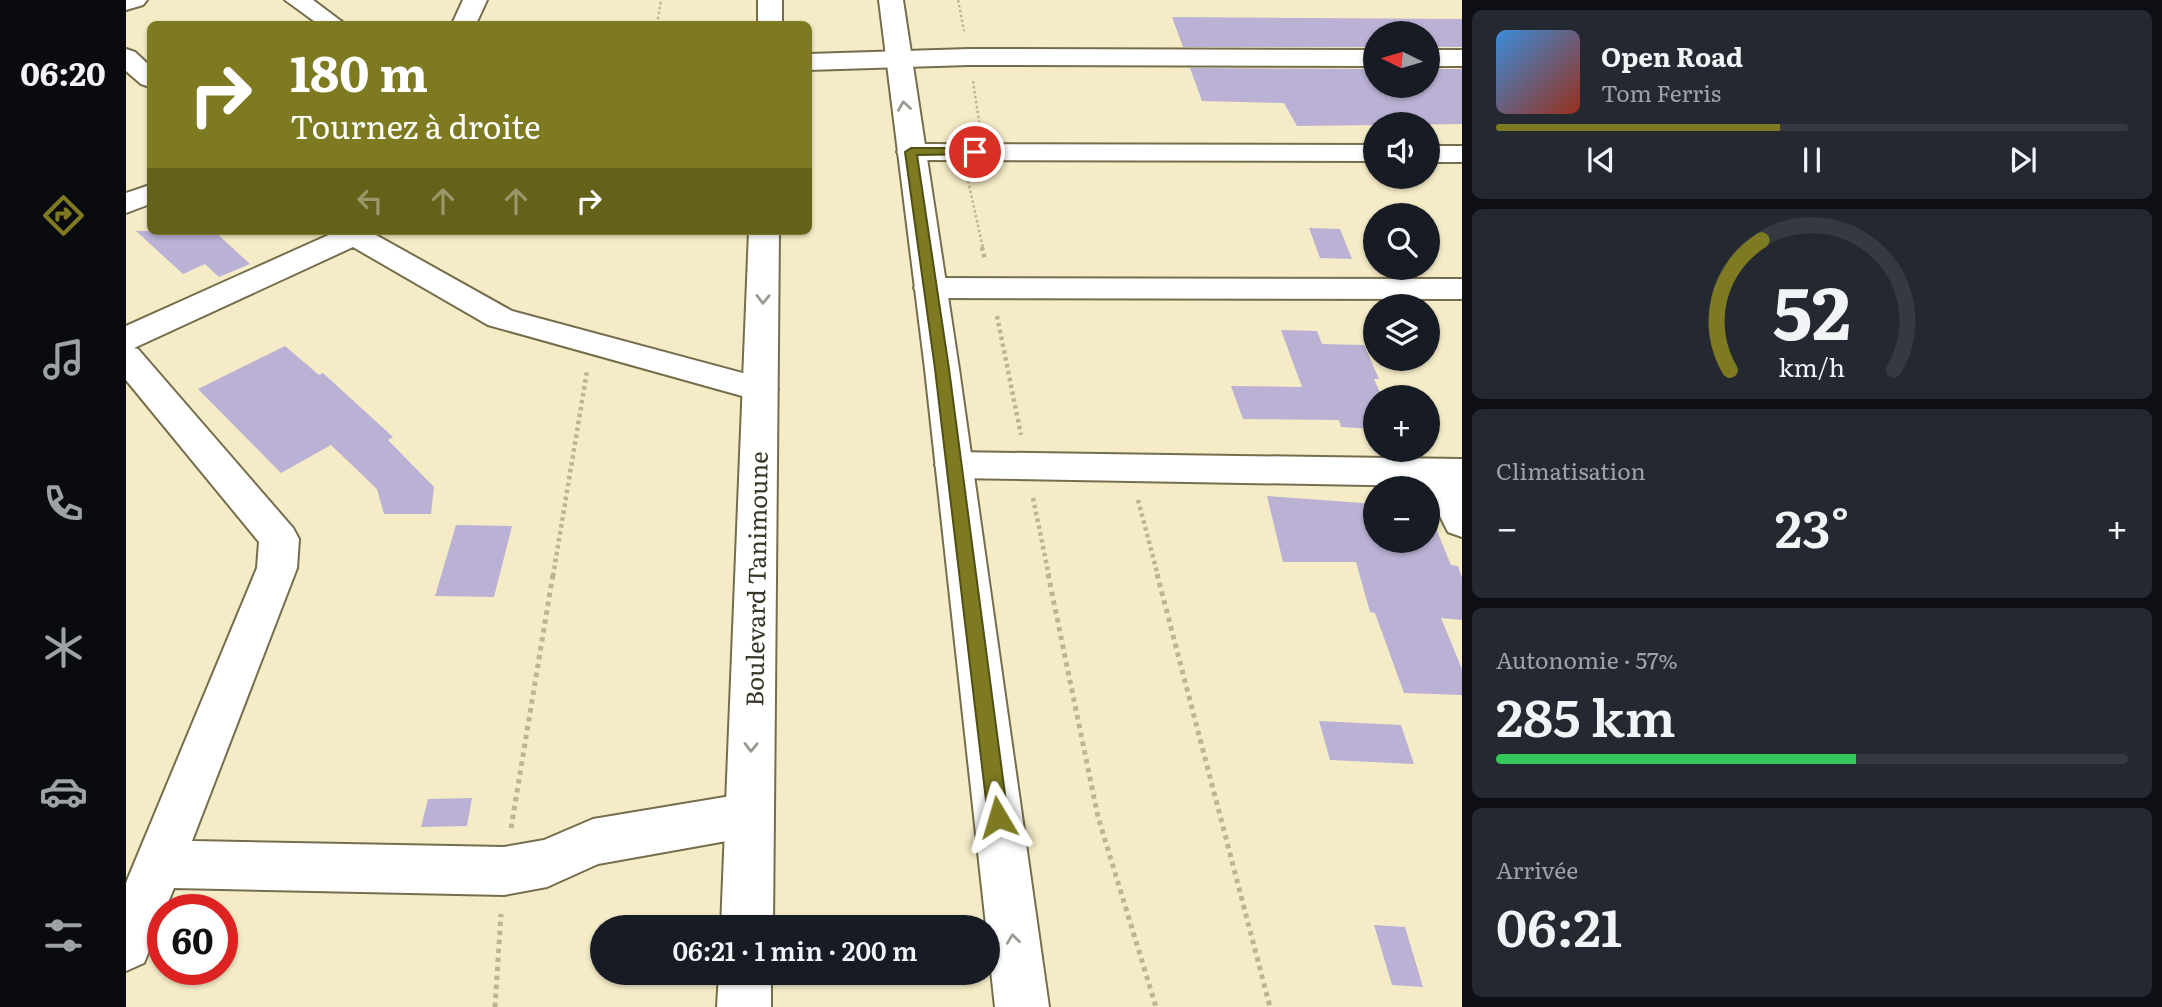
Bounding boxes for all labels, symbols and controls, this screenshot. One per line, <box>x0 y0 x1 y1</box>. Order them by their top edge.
north arrow <box>1363 21 1440 98</box>
map controls <box>1363 21 1440 553</box>
text: 180 m <box>290 34 428 107</box>
text: Open Road <box>1601 36 1743 75</box>
text: 06:20 <box>20 48 106 96</box>
icon: right <box>175 49 266 140</box>
text: Tom Ferris <box>1601 75 1721 109</box>
text: Tournez à droite <box>290 101 541 149</box>
one-way arrow <box>897 101 912 112</box>
button: sound <box>1363 112 1440 189</box>
pin <box>945 122 1005 182</box>
icon: arrive <box>956 133 994 171</box>
icon: previous <box>1582 141 1620 179</box>
icon: pause <box>1793 141 1831 179</box>
icon: next <box>2004 141 2042 179</box>
icon: left <box>351 182 389 220</box>
icon: ahead <box>424 182 462 220</box>
icon: ahead <box>497 182 535 220</box>
icon: right <box>570 182 608 220</box>
icon: directions <box>39 191 88 240</box>
button: search <box>1363 203 1440 280</box>
text: 52 <box>1773 255 1851 363</box>
one-way arrow <box>755 294 770 305</box>
button: layers <box>1363 294 1440 371</box>
icon: music <box>39 335 88 384</box>
text: km/h <box>1779 348 1845 385</box>
button: + <box>1363 385 1440 462</box>
street label: Boulevard Tanimoune <box>735 451 775 707</box>
text: Climatisation <box>1496 453 1646 487</box>
button: − <box>1363 476 1440 553</box>
icon: phone <box>39 479 88 528</box>
text: 23° <box>1775 487 1849 564</box>
text: − <box>1496 497 1518 554</box>
text: + <box>2106 497 2128 554</box>
icon: climate <box>39 623 88 672</box>
text: Autonomie · 57% <box>1496 642 1678 676</box>
text: 285 km <box>1496 676 1676 753</box>
one-way arrow <box>743 742 759 753</box>
icon: car <box>39 767 88 816</box>
position arrow <box>961 780 1035 854</box>
text: Arrivée <box>1496 852 1578 886</box>
text: 06:21 <box>1496 886 1622 963</box>
speed limit sign: 60 <box>147 894 238 985</box>
icon: filters <box>39 911 88 960</box>
text: 06:21 · 1 min · 200 m <box>672 930 918 969</box>
one-way arrow <box>1006 933 1021 945</box>

